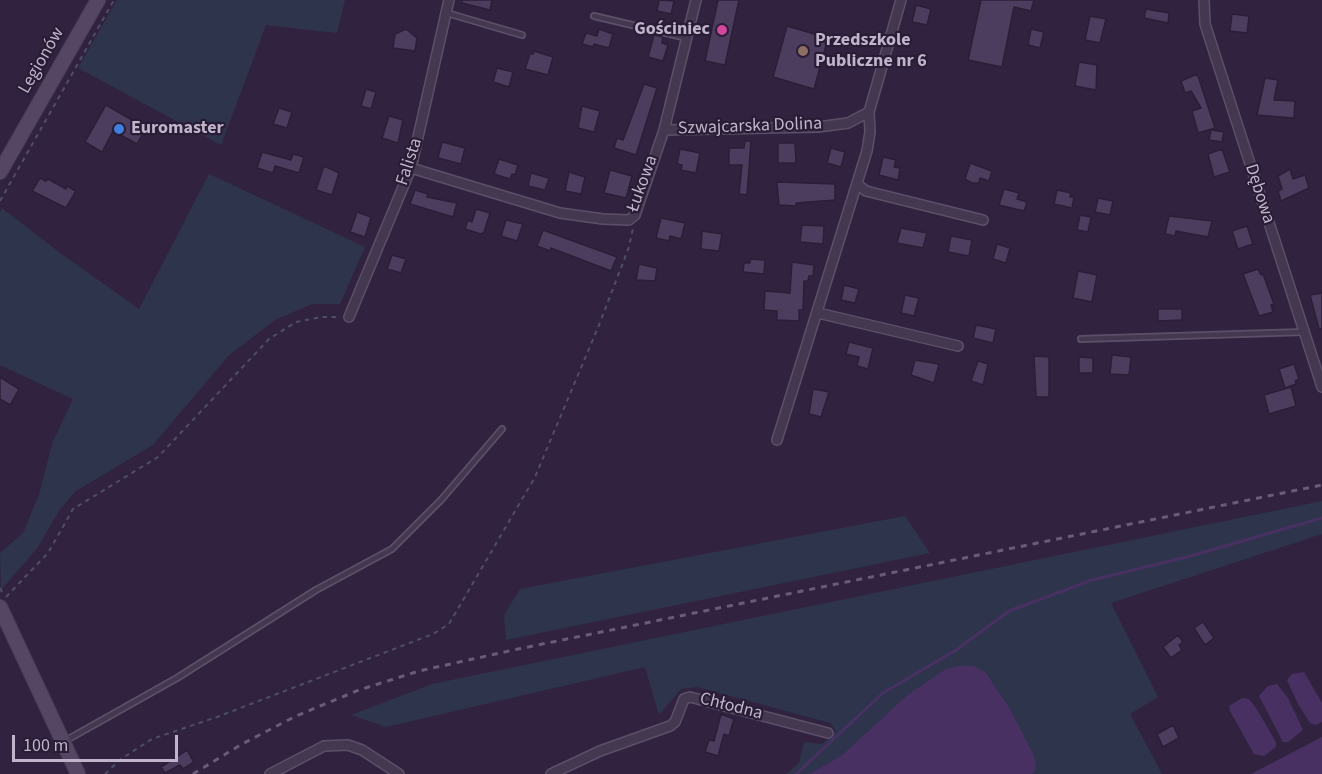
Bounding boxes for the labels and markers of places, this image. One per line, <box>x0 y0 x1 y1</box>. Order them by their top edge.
place label: Gościniec <box>634 19 710 41</box>
marker: Gościniec <box>715 23 729 37</box>
place label: Przedszkole Publiczne nr 6 <box>815 30 927 72</box>
marker: Przedszkole Publiczne nr 6 <box>796 44 810 58</box>
place label: Euromaster <box>131 118 224 140</box>
marker: Euromaster <box>112 122 126 136</box>

